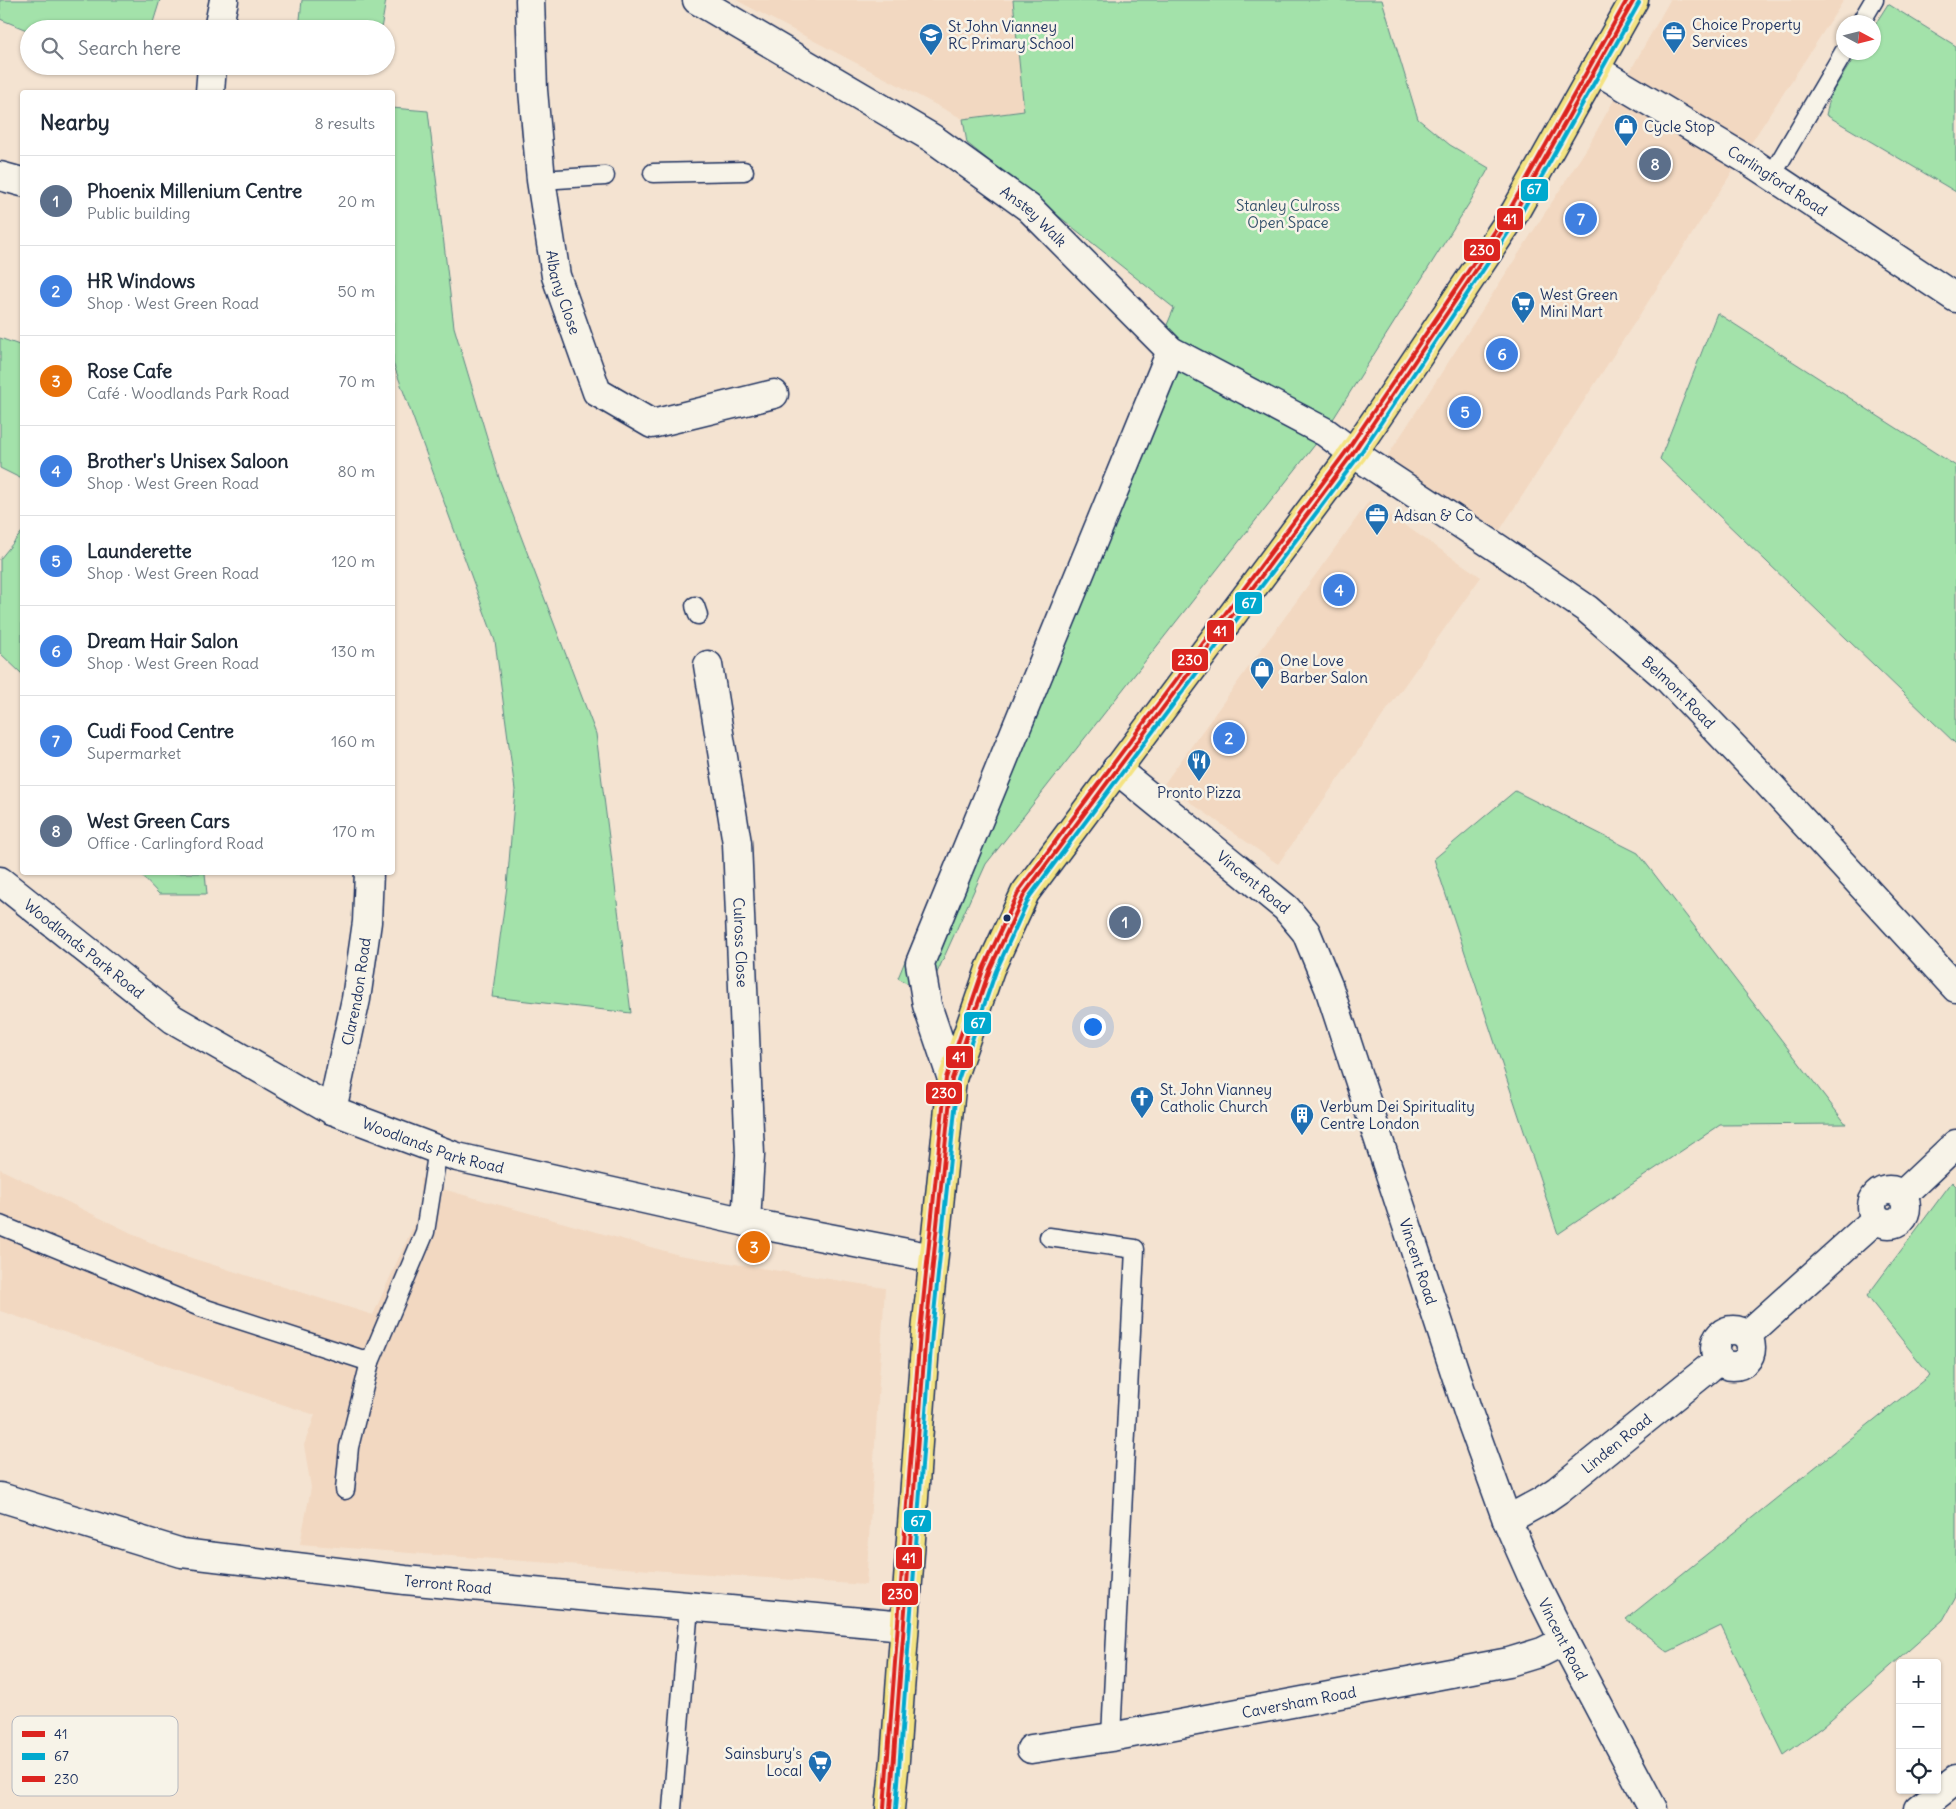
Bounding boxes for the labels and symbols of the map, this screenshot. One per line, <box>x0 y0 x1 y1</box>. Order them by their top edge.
place label: Choice Property Services <box>1692 15 1801 51</box>
north arrow <box>1836 15 1881 60</box>
place label: St John Vianney RC Primary School <box>948 17 1074 53</box>
office icon: Choice Property Services <box>1661 20 1687 54</box>
school or university icon: St John Vianney RC Primary School <box>918 22 944 56</box>
shop icon: Cycle Stop <box>1613 113 1639 147</box>
place label: Cycle Stop <box>1644 117 1715 136</box>
street label: Carlingford Road <box>1725 141 1831 220</box>
pin: 8 <box>1639 145 1671 183</box>
line badge: 67 <box>1520 178 1549 202</box>
text: 67 <box>1527 180 1542 198</box>
street label: Anstey Walk <box>997 181 1071 251</box>
park label: Stanley Culross Open Space <box>1236 196 1340 232</box>
pin: 7 <box>1565 200 1597 238</box>
line badge: 41 <box>1496 207 1524 231</box>
text: 41 <box>1503 210 1517 228</box>
line badge: 230 <box>1463 238 1501 262</box>
text: 230 <box>1470 241 1494 259</box>
street label: Albany Close <box>543 249 585 337</box>
place label: West Green Mini Mart <box>1540 285 1618 321</box>
supermarket icon: West Green Mini Mart <box>1510 290 1536 324</box>
pin: 6 <box>1486 335 1518 373</box>
pin: 5 <box>1449 393 1481 431</box>
office icon: Adsan & Co <box>1364 502 1390 536</box>
place label: Adsan & Co <box>1394 506 1473 525</box>
pin: 4 <box>1323 571 1355 609</box>
line badge: 67 <box>1234 591 1263 615</box>
text: 67 <box>1242 594 1257 612</box>
line badge: 41 <box>1206 619 1235 643</box>
text: 41 <box>1213 622 1227 640</box>
line badge: 230 <box>1171 648 1209 672</box>
text: 230 <box>1178 651 1202 669</box>
place label: One Love Barber Salon <box>1280 651 1368 687</box>
street label: Belmont Road <box>1638 652 1720 732</box>
shop icon: One Love Barber Salon <box>1249 656 1275 690</box>
pin: 2 <box>1213 719 1245 757</box>
restaurant icon: Pronto Pizza <box>1186 748 1212 782</box>
place label: Pronto Pizza <box>1157 783 1242 802</box>
street label: Vincent Road <box>1213 846 1295 917</box>
street label: Woodlands Park Road <box>20 895 149 1002</box>
street label: Culross Close <box>730 897 753 988</box>
pin: 1 <box>1109 903 1141 941</box>
unlabelled marker <box>1002 913 1012 923</box>
street label: Clarendon Road <box>337 936 374 1047</box>
line badge: 67 <box>963 1011 992 1035</box>
text: 67 <box>971 1014 986 1032</box>
your location <box>1080 1014 1106 1040</box>
line badge: 41 <box>945 1045 974 1069</box>
text: 41 <box>952 1048 966 1066</box>
place label: St. John Vianney Catholic Church <box>1160 1080 1272 1116</box>
line badge: 230 <box>925 1081 963 1105</box>
text: 230 <box>932 1084 956 1102</box>
church icon: St. John Vianney Catholic Church <box>1129 1085 1155 1119</box>
place label: Verbum Dei Spirituality Centre London <box>1320 1097 1475 1133</box>
building icon: Verbum Dei Spirituality Centre London <box>1289 1102 1315 1136</box>
street label: Woodlands Park Road <box>360 1113 506 1177</box>
street label: Vincent Road <box>1396 1216 1442 1307</box>
pin: 3 <box>738 1228 770 1266</box>
street label: Linden Road <box>1577 1409 1655 1477</box>
line badge: 67 <box>903 1509 932 1533</box>
text: 67 <box>911 1512 926 1530</box>
line badge: 41 <box>895 1546 923 1570</box>
text: 41 <box>902 1549 916 1567</box>
street label: Terront Road <box>403 1570 493 1597</box>
line badge: 230 <box>881 1582 919 1606</box>
text: 230 <box>888 1585 912 1603</box>
street label: Vincent Road <box>1535 1595 1592 1683</box>
street label: Caversham Road <box>1240 1682 1358 1722</box>
legend <box>12 1716 178 1796</box>
text: 41 <box>54 1725 68 1743</box>
place label: Sainsbury's Local <box>725 1744 802 1780</box>
text: 67 <box>54 1747 69 1765</box>
supermarket icon: Sainsbury's Local <box>807 1749 833 1783</box>
text: 230 <box>54 1770 79 1788</box>

